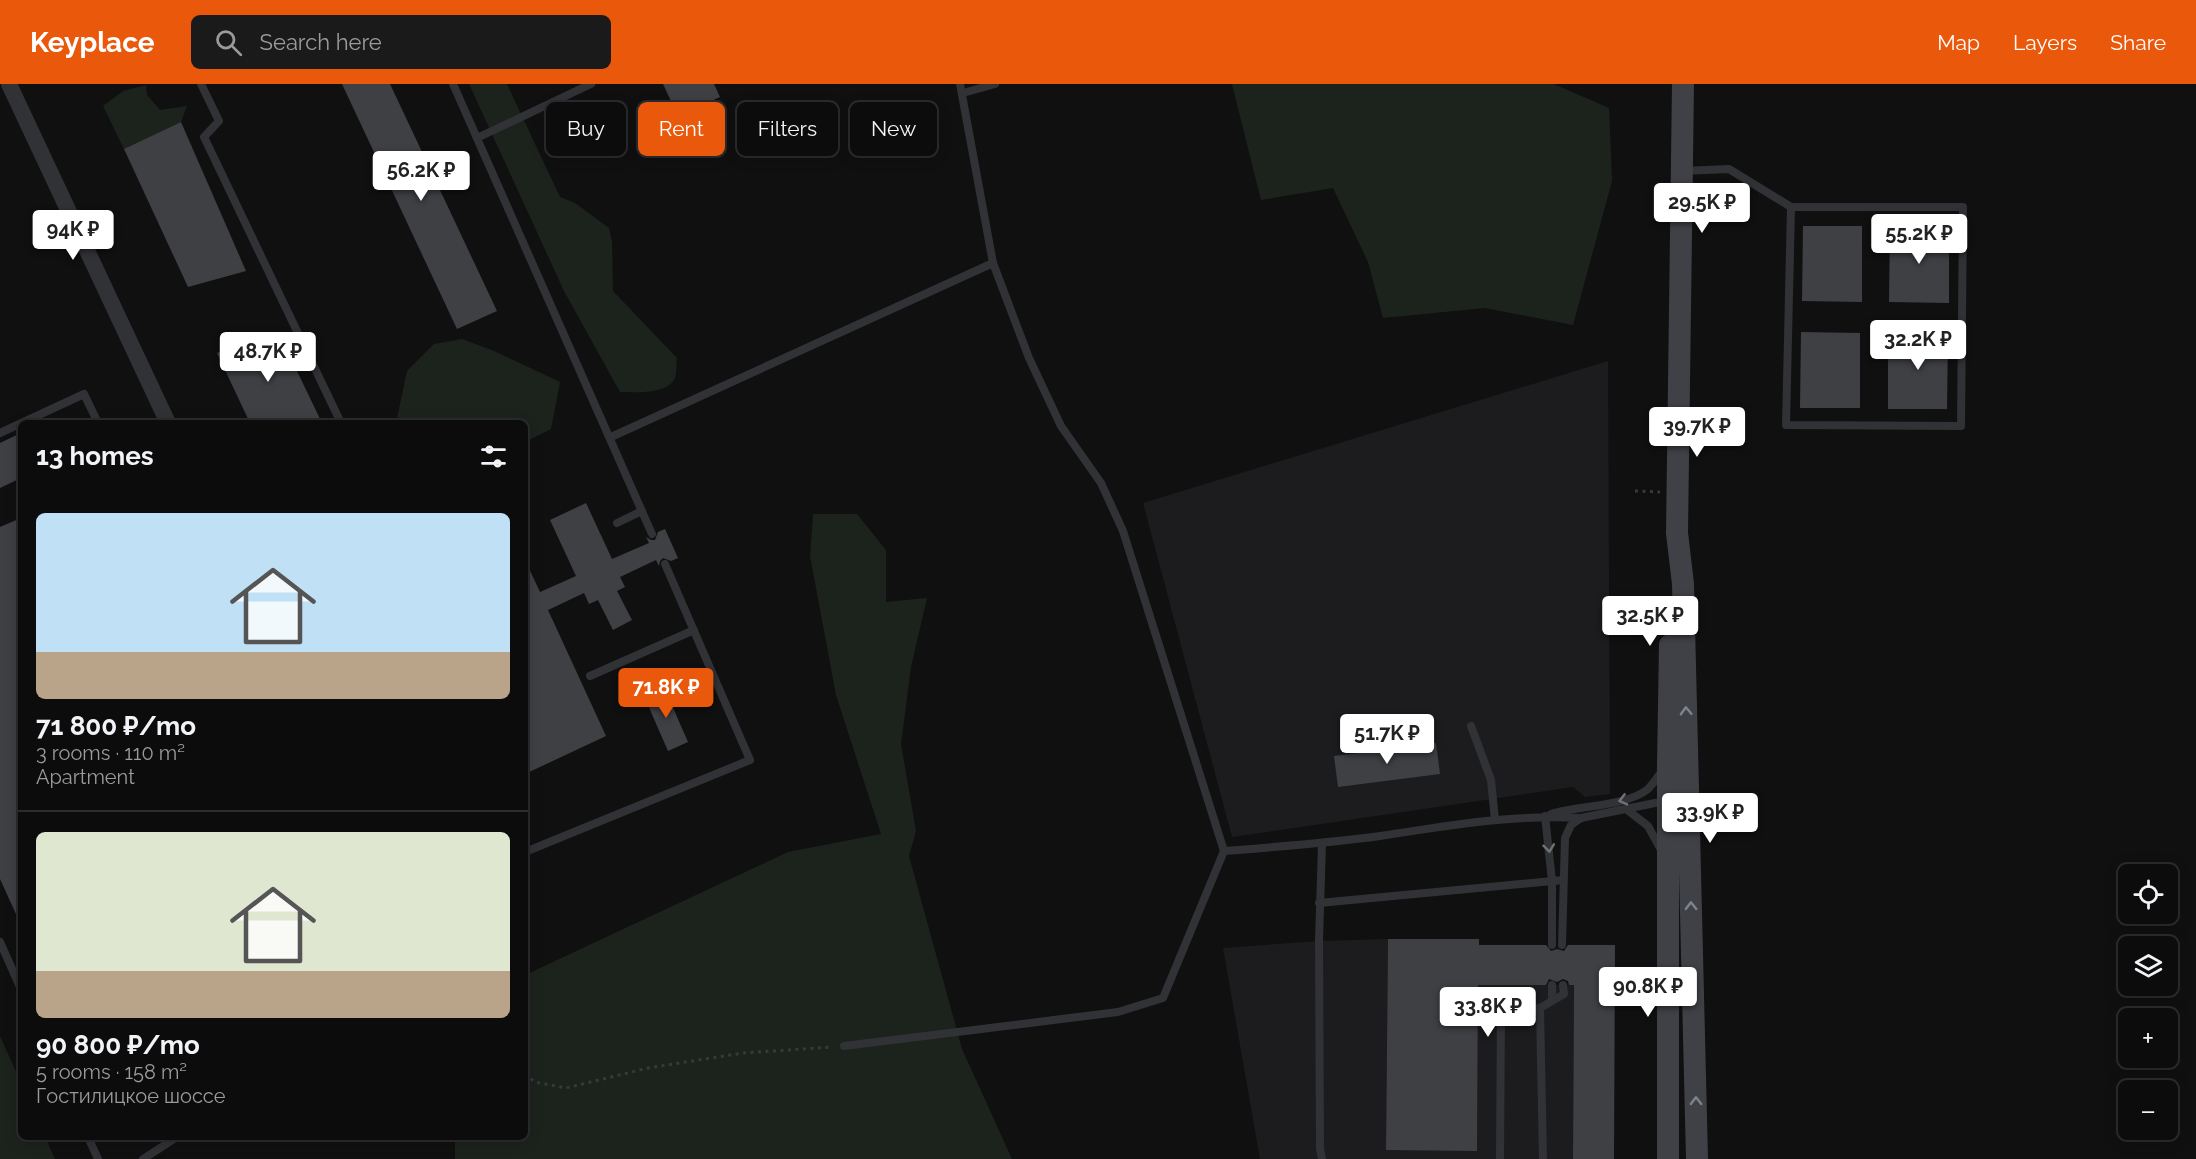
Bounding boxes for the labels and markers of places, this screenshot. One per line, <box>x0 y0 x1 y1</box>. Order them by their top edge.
pin: 56.2K ₽ <box>366 151 476 202</box>
pin: 29.5K ₽ <box>1647 183 1757 234</box>
pin: 94K ₽ <box>31 210 115 261</box>
pin: 55.2K ₽ <box>1864 214 1974 265</box>
pin: 32.2K ₽ <box>1863 320 1973 371</box>
pin: 48.7K ₽ <box>213 332 323 383</box>
pin: 39.7K ₽ <box>1642 407 1752 458</box>
pin: 32.5K ₽ <box>1595 596 1705 647</box>
pin: 71.8K ₽ <box>611 668 721 719</box>
pin: 51.7K ₽ <box>1332 714 1442 765</box>
pin: 33.9K ₽ <box>1655 793 1765 844</box>
pin: 90.8K ₽ <box>1593 967 1703 1018</box>
pin: 33.8K ₽ <box>1433 987 1543 1038</box>

